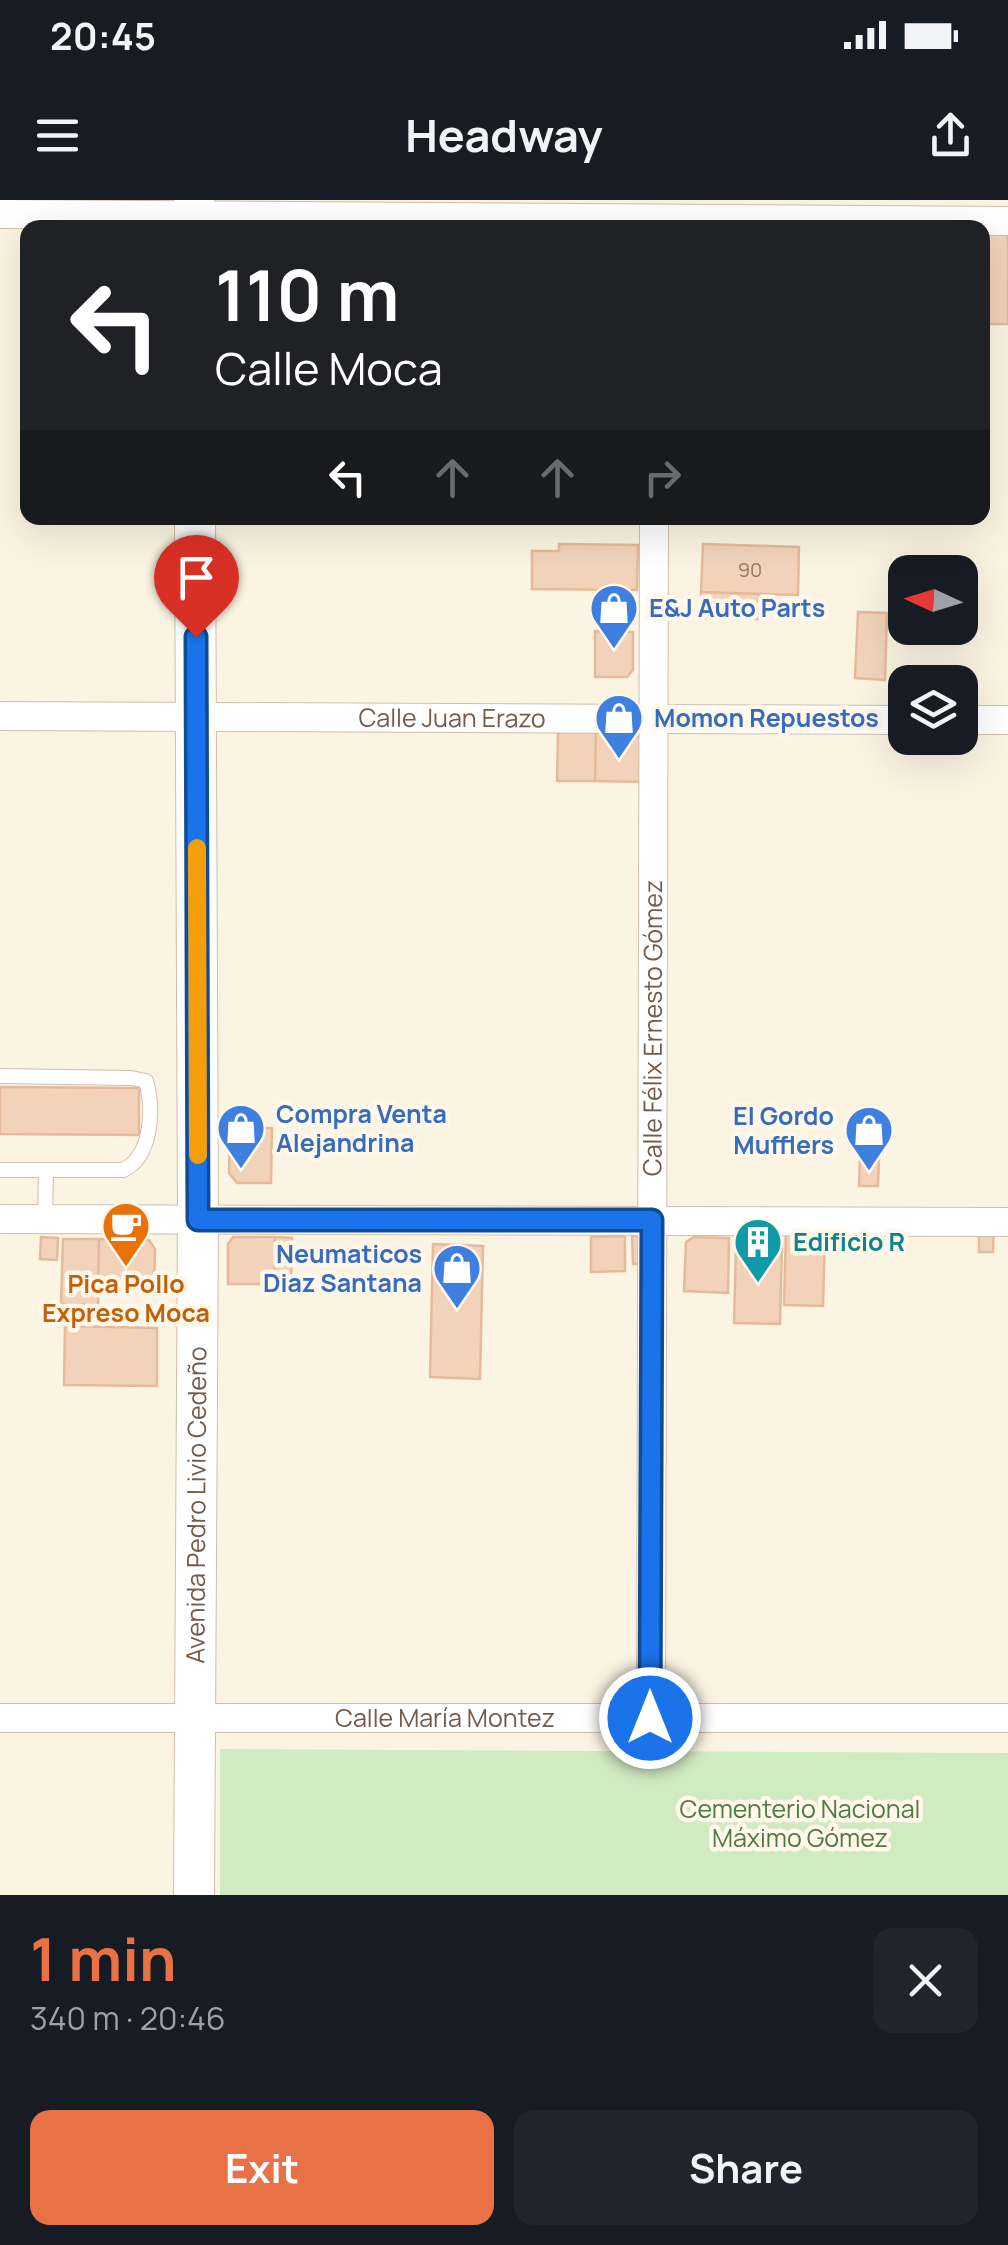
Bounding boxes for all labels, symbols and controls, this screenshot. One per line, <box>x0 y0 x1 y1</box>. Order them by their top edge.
text: 20:45 <box>50 9 156 61</box>
text: Headway <box>405 104 603 166</box>
icon: menu <box>30 108 85 163</box>
icon: share <box>923 108 978 163</box>
text: 110 m <box>215 246 399 342</box>
icon: left <box>50 260 180 390</box>
text: Calle Moca <box>215 337 443 399</box>
icon: left <box>320 450 375 505</box>
icon: ahead <box>425 450 480 505</box>
icon: ahead <box>530 450 585 505</box>
icon: right <box>635 450 690 505</box>
pin <box>154 535 239 638</box>
icon: arrive <box>169 550 224 605</box>
north arrow <box>888 555 978 645</box>
map controls <box>888 555 978 755</box>
house number: 90 <box>738 556 762 583</box>
shop icon: E&J Auto Parts <box>588 582 640 650</box>
place label: E&J Auto Parts <box>649 590 825 625</box>
button: layers <box>888 665 978 755</box>
shop icon: Momon Repuestos <box>593 692 645 760</box>
street label: Calle Juan Erazo <box>358 700 546 735</box>
place label: Momon Repuestos <box>654 700 879 735</box>
street label: Calle Félix Ernesto Gómez <box>634 880 670 1176</box>
place label: Compra Venta Alejandrina <box>276 1096 447 1160</box>
place label: El Gordo Mufflers <box>733 1098 834 1162</box>
shop icon: Compra Venta Alejandrina <box>215 1102 267 1170</box>
shop icon: El Gordo Mufflers <box>843 1104 895 1172</box>
cafe icon: Pica Pollo Expreso Moca <box>100 1200 152 1268</box>
building icon: Edificio R <box>732 1216 784 1284</box>
place label: Edificio R <box>793 1224 905 1259</box>
place label: Neumaticos Diaz Santana <box>263 1236 422 1300</box>
shop icon: Neumaticos Diaz Santana <box>431 1242 483 1310</box>
place label: Pica Pollo Expreso Moca <box>42 1266 210 1330</box>
street label: Avenida Pedro Livio Cedeño <box>177 1346 214 1664</box>
position arrow <box>598 1666 702 1770</box>
street label: Calle María Montez <box>335 1700 555 1735</box>
park label: Cementerio Nacional Máximo Gómez <box>680 1791 920 1855</box>
text: 1 min <box>30 1917 177 1999</box>
button: close <box>873 1928 978 2033</box>
text: 340 m · 20:46 <box>30 1996 226 2040</box>
button: Exit <box>30 2110 494 2225</box>
button: Share <box>514 2110 978 2225</box>

